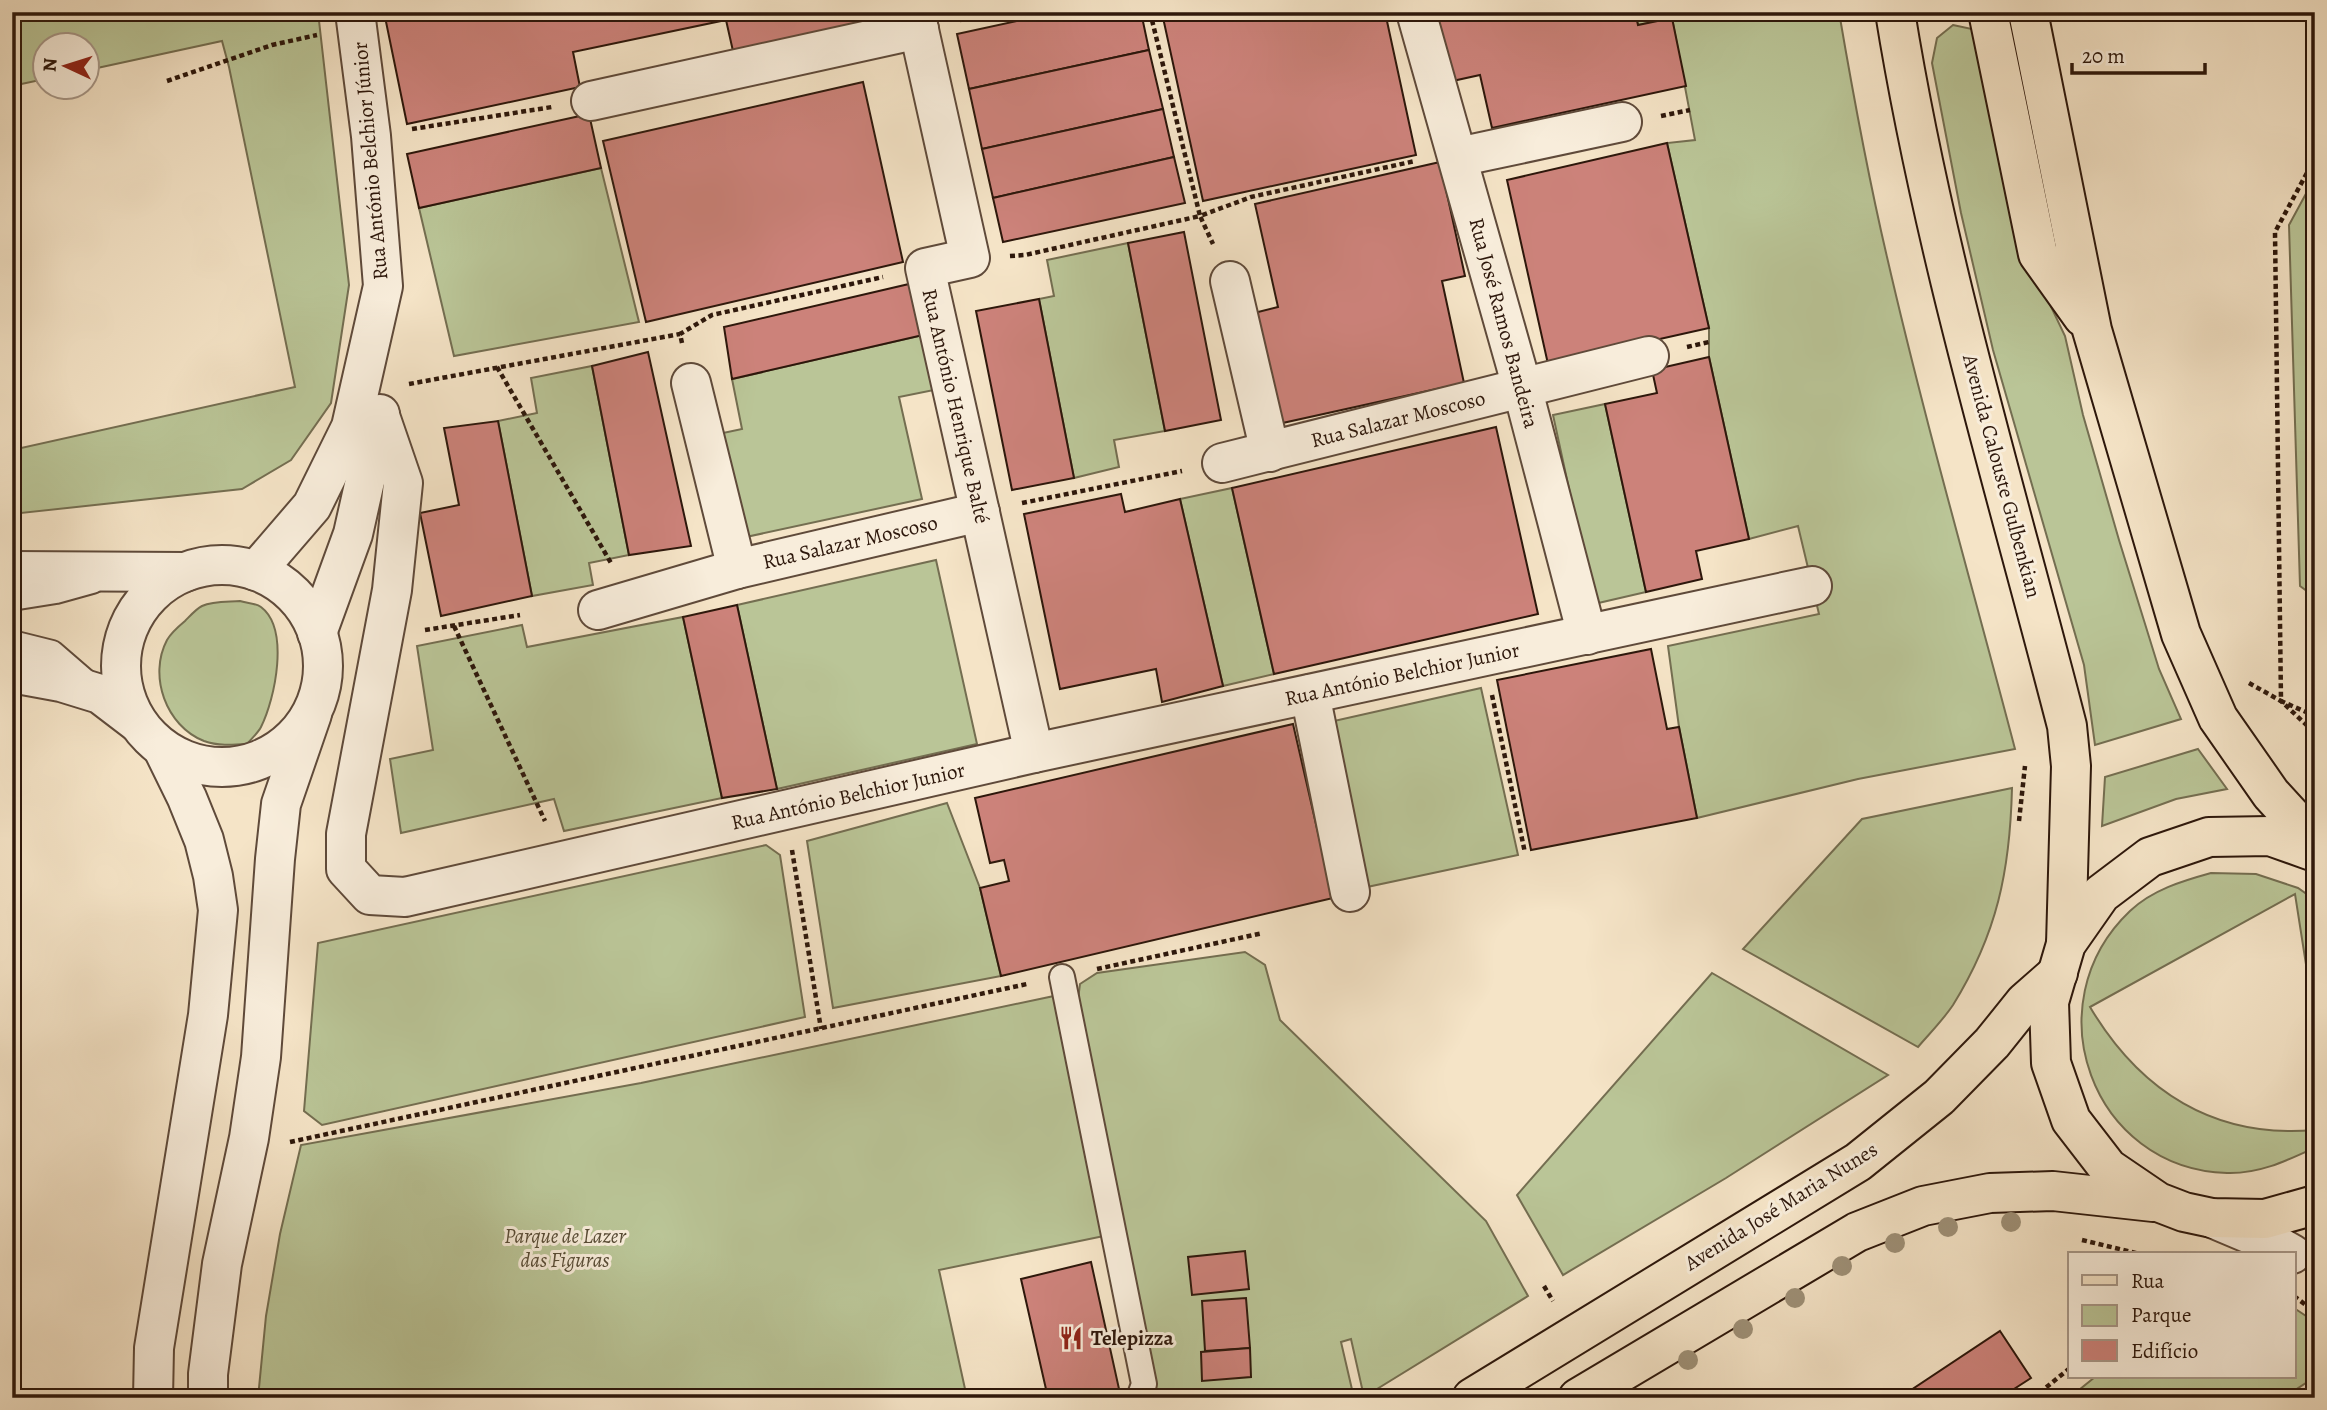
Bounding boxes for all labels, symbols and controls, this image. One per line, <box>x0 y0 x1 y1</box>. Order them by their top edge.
north arrow <box>32 32 102 102</box>
scale bar <box>2072 32 2204 76</box>
street label: Rua António Belchior Júnior <box>346 41 394 281</box>
text: 20 m <box>2082 42 2125 70</box>
text: N <box>37 57 64 73</box>
street label: Rua José Ramos Bandeira <box>1462 215 1546 432</box>
street label: Rua António Henrique Balté <box>915 286 997 526</box>
street label: Avenida Calouste Gulbenkian <box>1956 350 2048 601</box>
street label: Rua Salazar Moscoso <box>1308 384 1488 454</box>
street label: Rua Salazar Moscoso <box>760 508 940 576</box>
street label: Rua António Belchior Junior <box>1282 635 1522 713</box>
street label: Rua António Belchior Junior <box>728 755 968 837</box>
street label: Avenida José Maria Nunes <box>1678 1135 1883 1277</box>
park label: Parque de Lazer das Figuras <box>504 1222 626 1274</box>
legend <box>2068 1252 2296 1378</box>
text: Rua <box>2131 1267 2165 1295</box>
text: Parque <box>2131 1301 2191 1329</box>
restaurant icon: Telepizza <box>1057 1324 1085 1352</box>
place label: Telepizza <box>1091 1324 1174 1352</box>
text: Edifício <box>2131 1337 2198 1365</box>

